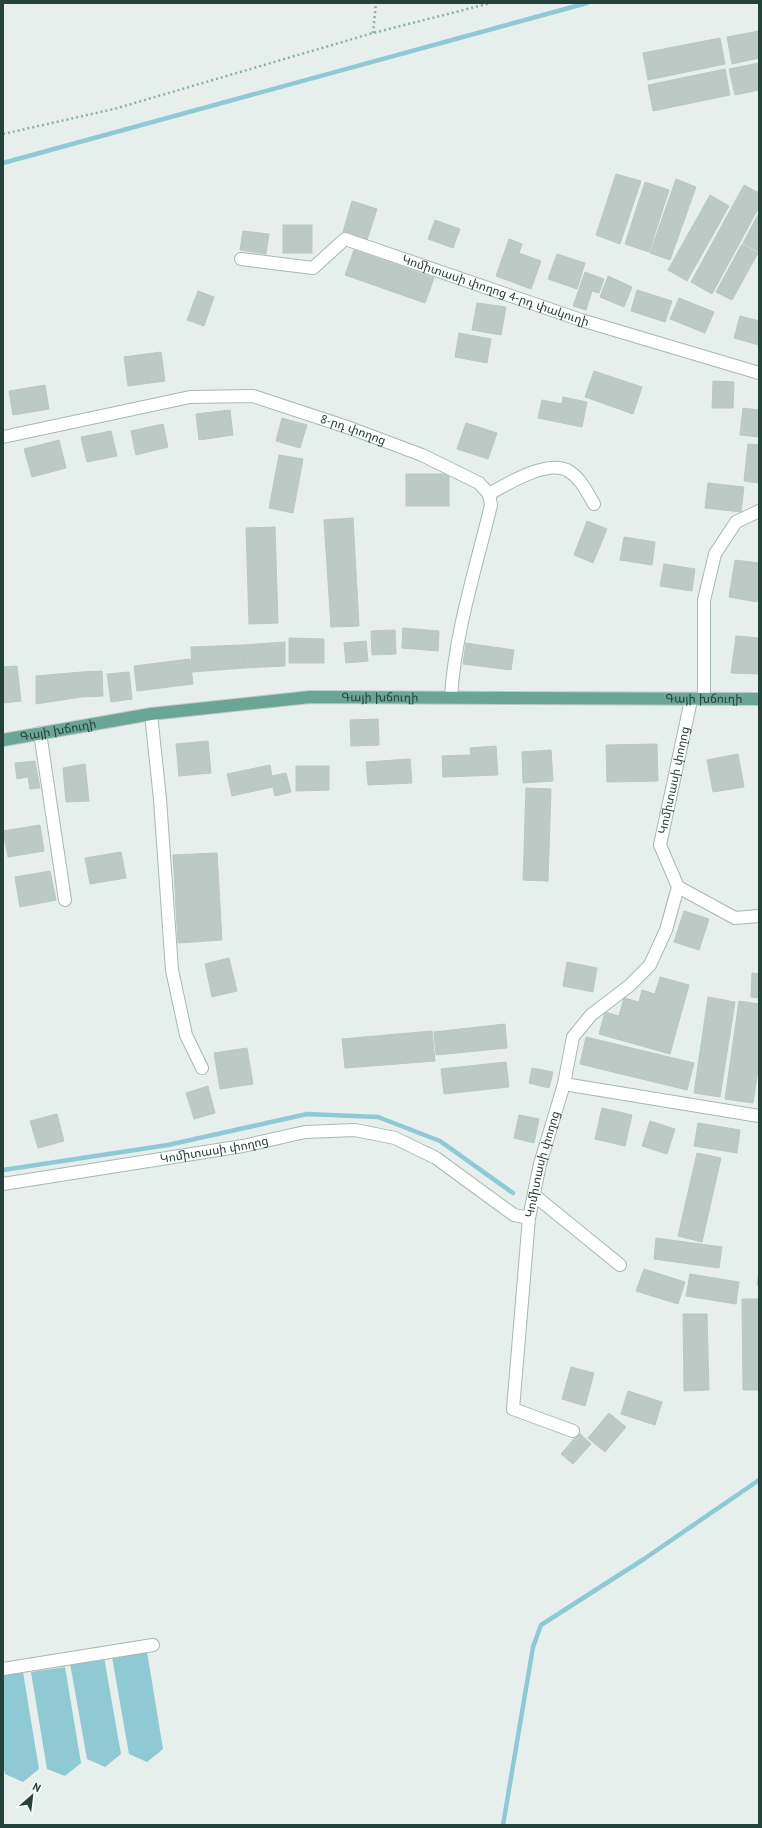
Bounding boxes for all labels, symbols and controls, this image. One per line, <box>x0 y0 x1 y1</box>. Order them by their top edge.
street label: Կոմիտասի փողոց 4-րդ փակուղի <box>400 251 591 329</box>
street label: 8-րդ փողոց <box>319 411 388 448</box>
street label: Գայի խճուղի <box>341 689 418 704</box>
street label: Գայի խճուղի <box>665 691 742 706</box>
street label: Գայի խճուղի <box>19 716 97 744</box>
street label: Կոմիտասի փողոց <box>655 725 692 835</box>
street label: Կոմիտասի փողոց <box>521 1109 563 1219</box>
street label: Կոմիտասի փողոց <box>159 1133 270 1166</box>
north arrow <box>12 1776 52 1816</box>
text: N <box>30 1779 43 1795</box>

